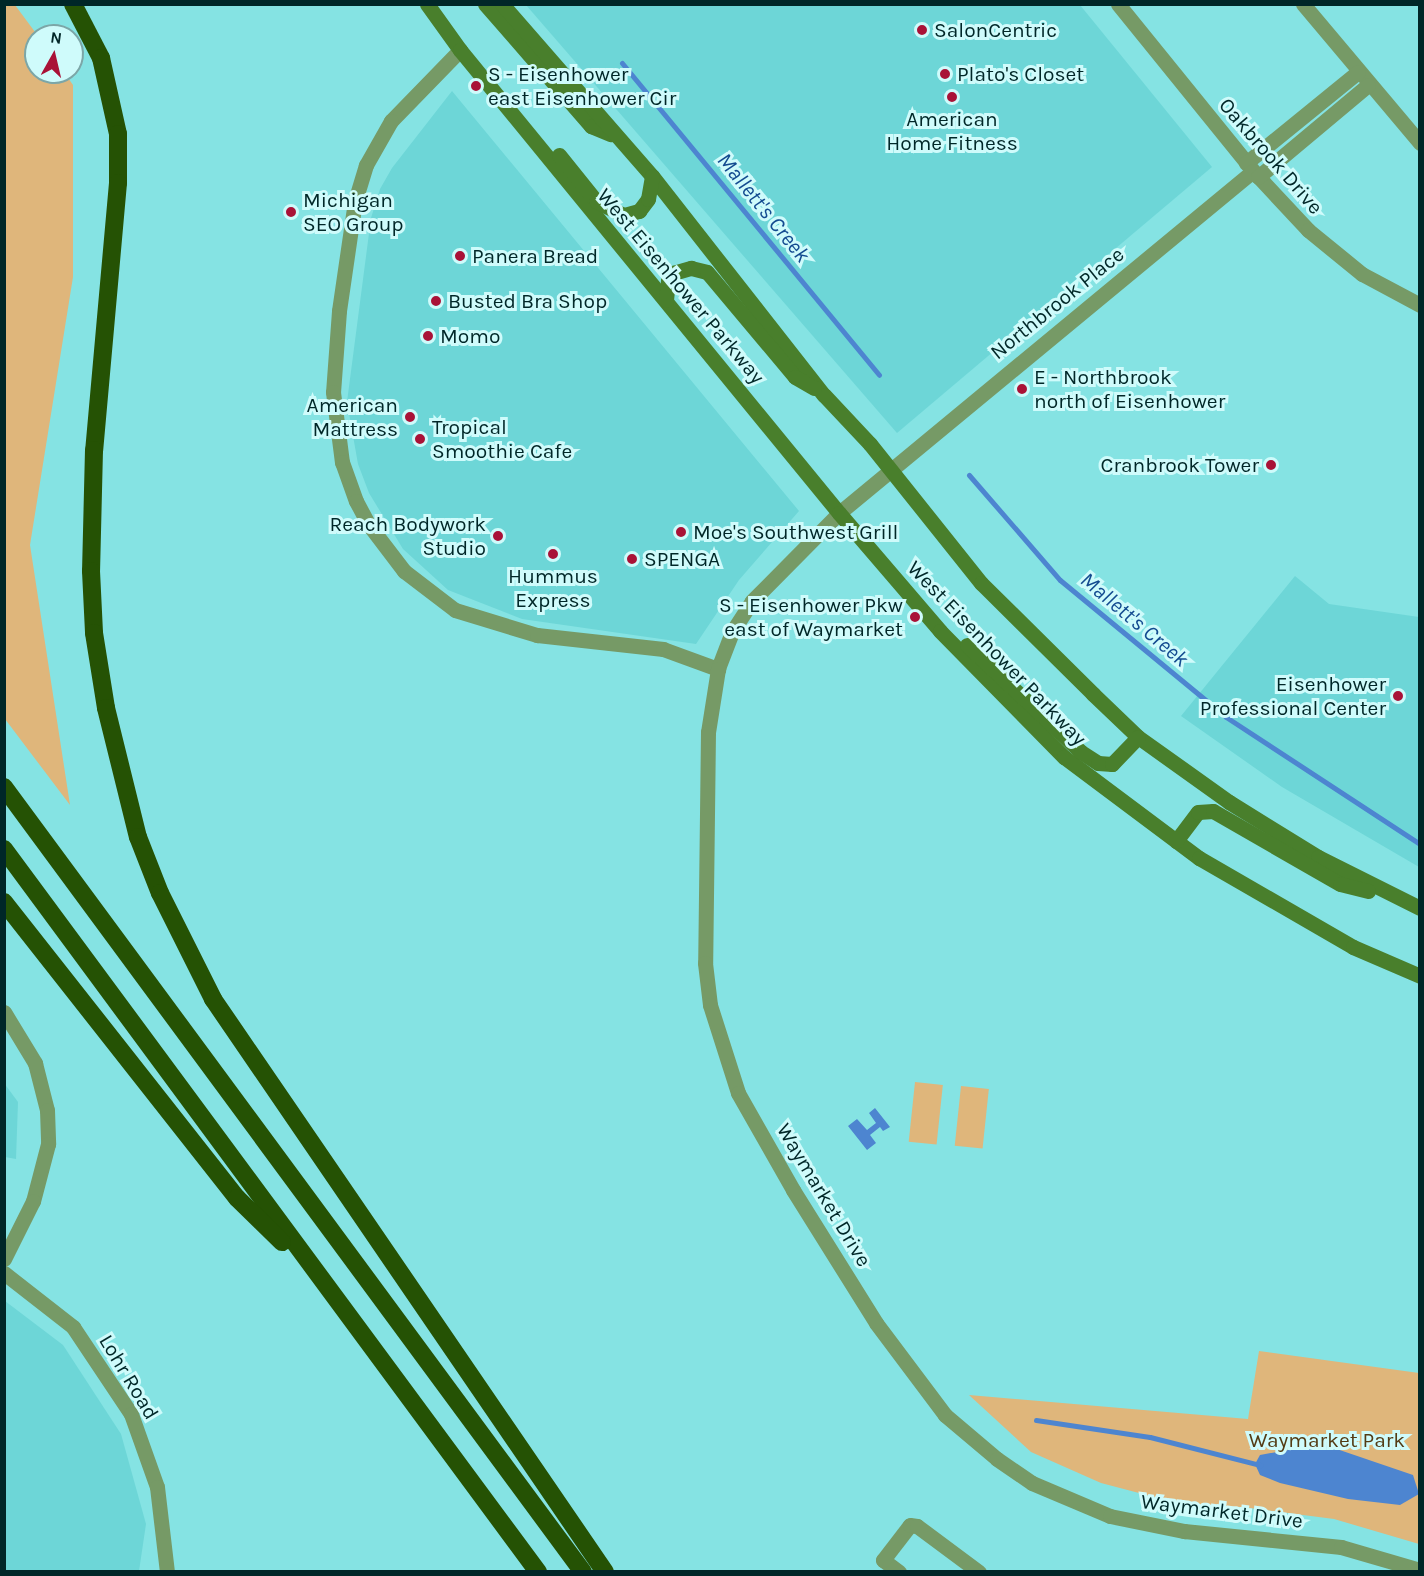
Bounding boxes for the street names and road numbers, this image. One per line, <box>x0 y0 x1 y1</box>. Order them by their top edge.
street label: Oakbrook Drive <box>1214 93 1328 219</box>
street label: West Eisenhower Parkway <box>592 183 770 389</box>
street label: Northbrook Place <box>985 241 1129 365</box>
street label: West Eisenhower Parkway <box>902 555 1092 751</box>
street label: Waymarket Drive <box>771 1119 877 1271</box>
street label: Lohr Road <box>94 1330 164 1424</box>
street label: Waymarket Drive <box>1140 1489 1304 1533</box>

